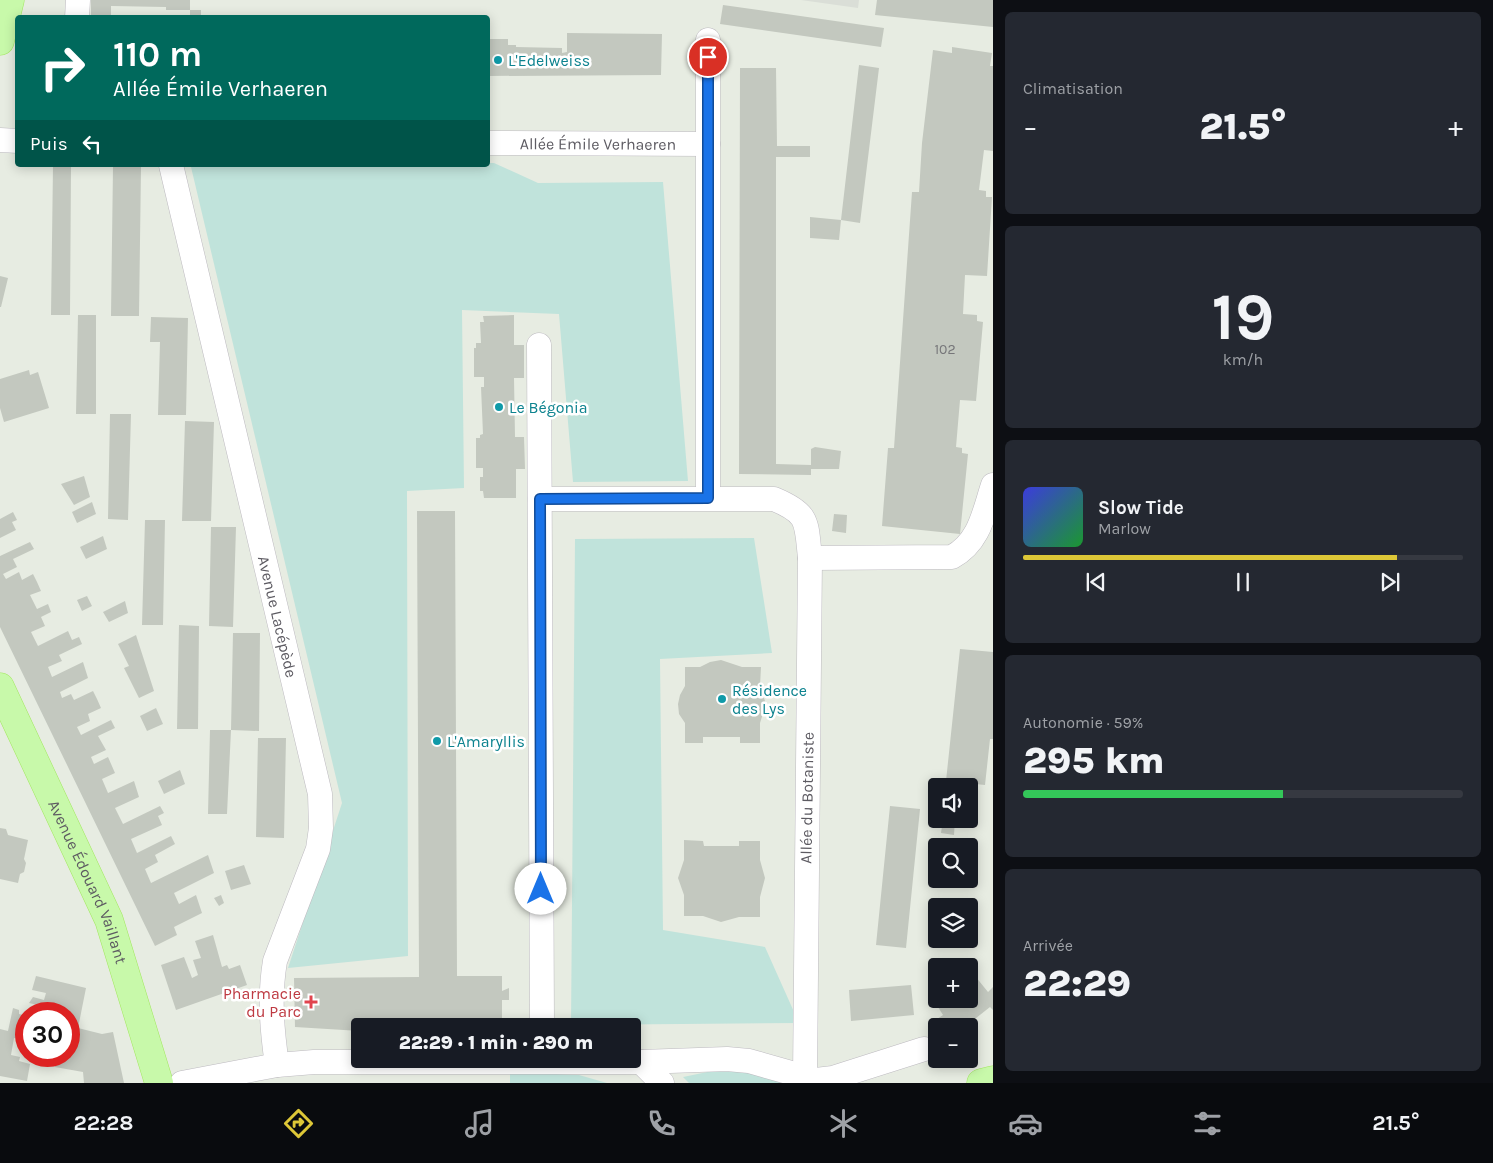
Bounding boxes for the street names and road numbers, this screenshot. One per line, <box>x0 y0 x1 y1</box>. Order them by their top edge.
street label: Allée Émile Verhaeren <box>520 134 676 153</box>
street label: Avenue Lacépède <box>254 554 302 679</box>
street label: Allée du Botaniste <box>796 732 818 864</box>
street label: Avenue Édouard Vaillant <box>45 797 131 966</box>

